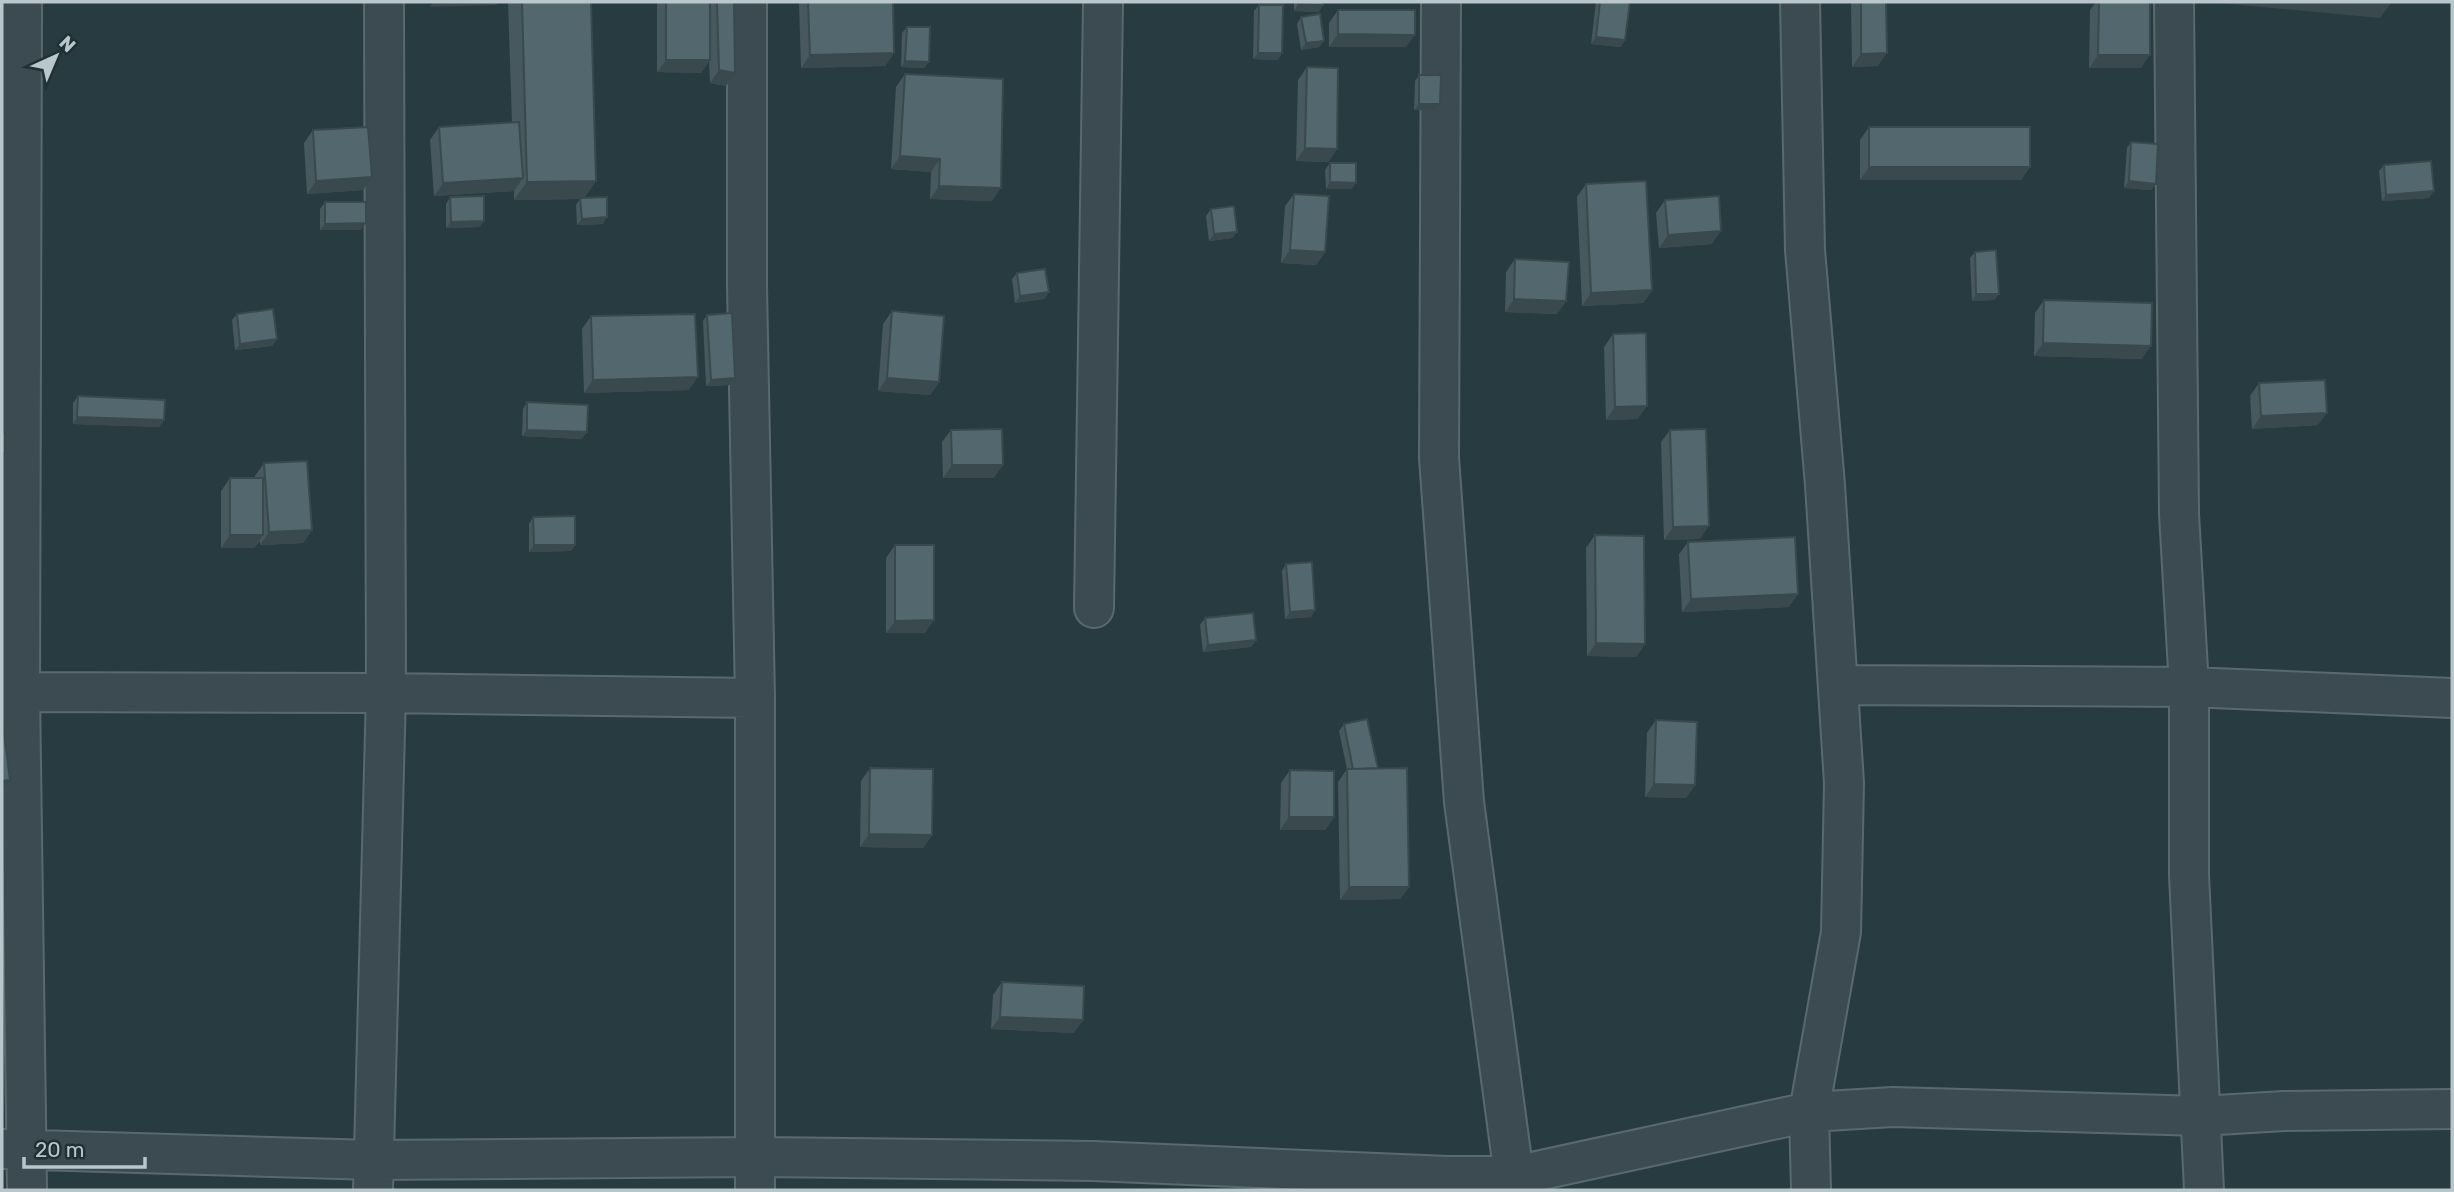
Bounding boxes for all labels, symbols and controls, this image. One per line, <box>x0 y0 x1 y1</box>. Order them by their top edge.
north arrow <box>21 21 91 91</box>
text: N <box>55 31 80 57</box>
scale bar <box>24 1126 145 1170</box>
text: 20 m <box>35 1137 84 1162</box>

